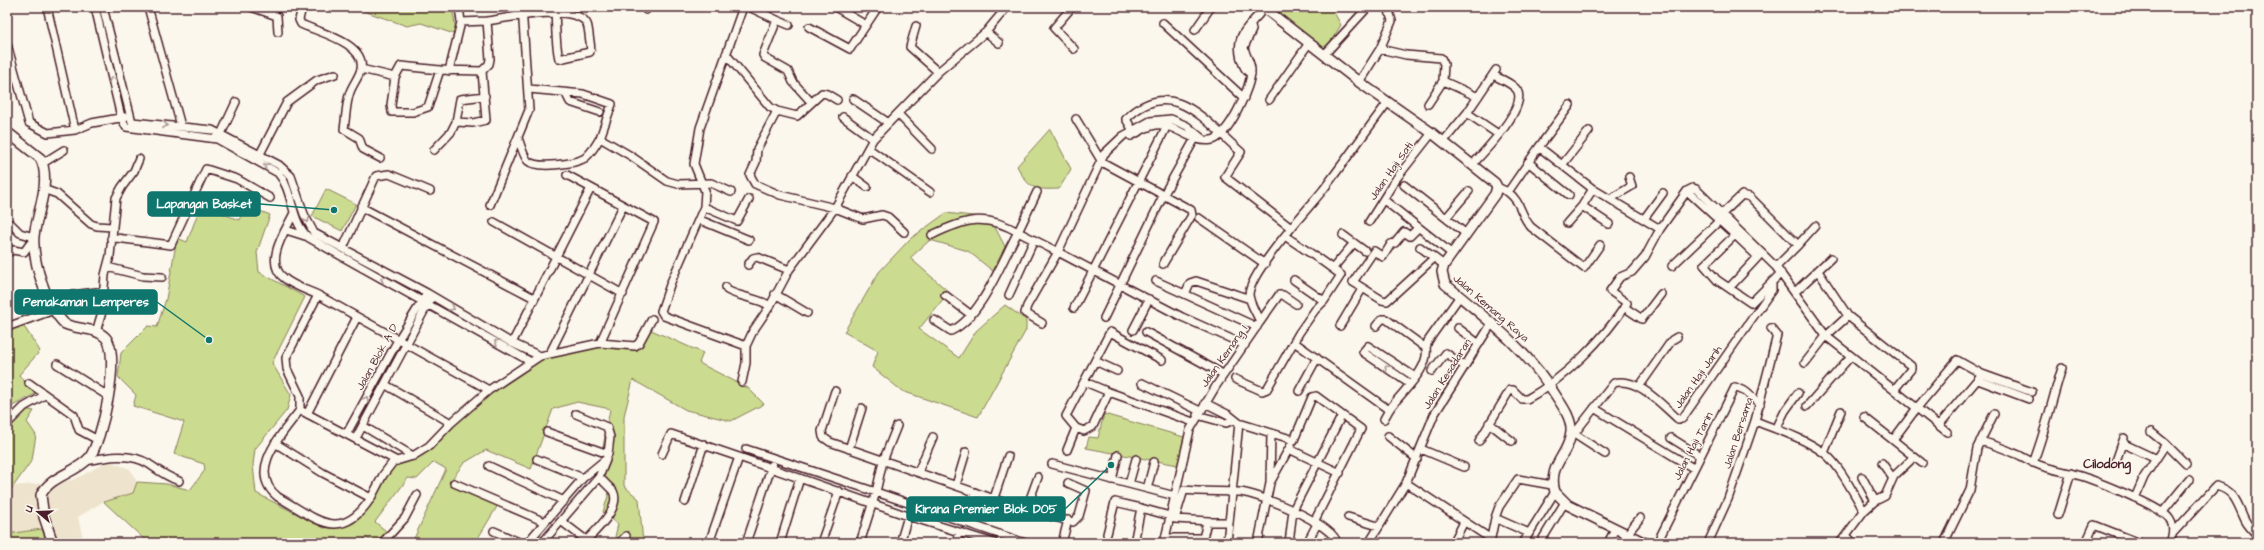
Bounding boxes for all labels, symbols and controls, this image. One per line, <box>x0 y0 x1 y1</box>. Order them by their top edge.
one-way arrow <box>109 76 117 83</box>
one-way arrow <box>162 121 168 130</box>
street label: Jalan Haji Sati <box>1365 139 1417 203</box>
one-way arrow <box>263 164 270 171</box>
callout: Lapangan Basket <box>148 192 260 216</box>
text: Lapangan Basket <box>156 196 252 215</box>
one-way arrow <box>302 216 310 224</box>
street label: Jalan Kemang Raya <box>1449 271 1532 346</box>
one-way arrow <box>380 276 387 284</box>
callout: Pemakaman Lemperes <box>15 290 157 314</box>
text: Pemakaman Lemperes <box>23 294 149 312</box>
one-way arrow <box>448 303 455 310</box>
street label: Jalan Blok A D <box>352 321 402 393</box>
street label: Jalan Kemang I <box>1197 322 1252 391</box>
street label: Jalan Kesadaran <box>1419 335 1475 412</box>
one-way arrow <box>494 340 501 347</box>
street label: Jalan Haji Jarih <box>1671 342 1726 411</box>
one-way arrow <box>1384 365 1391 373</box>
street label: Jalan Bersama <box>1719 395 1757 470</box>
one-way arrow <box>361 396 369 403</box>
street label: Jalan Haji Tarin <box>1669 409 1717 483</box>
district label: Cilodong <box>2083 455 2131 475</box>
north arrow <box>18 492 58 532</box>
callout: Kirana Premier Blok D05 <box>907 497 1065 521</box>
text: Kirana Premier Blok D05 <box>915 501 1057 518</box>
text: U <box>21 504 37 515</box>

